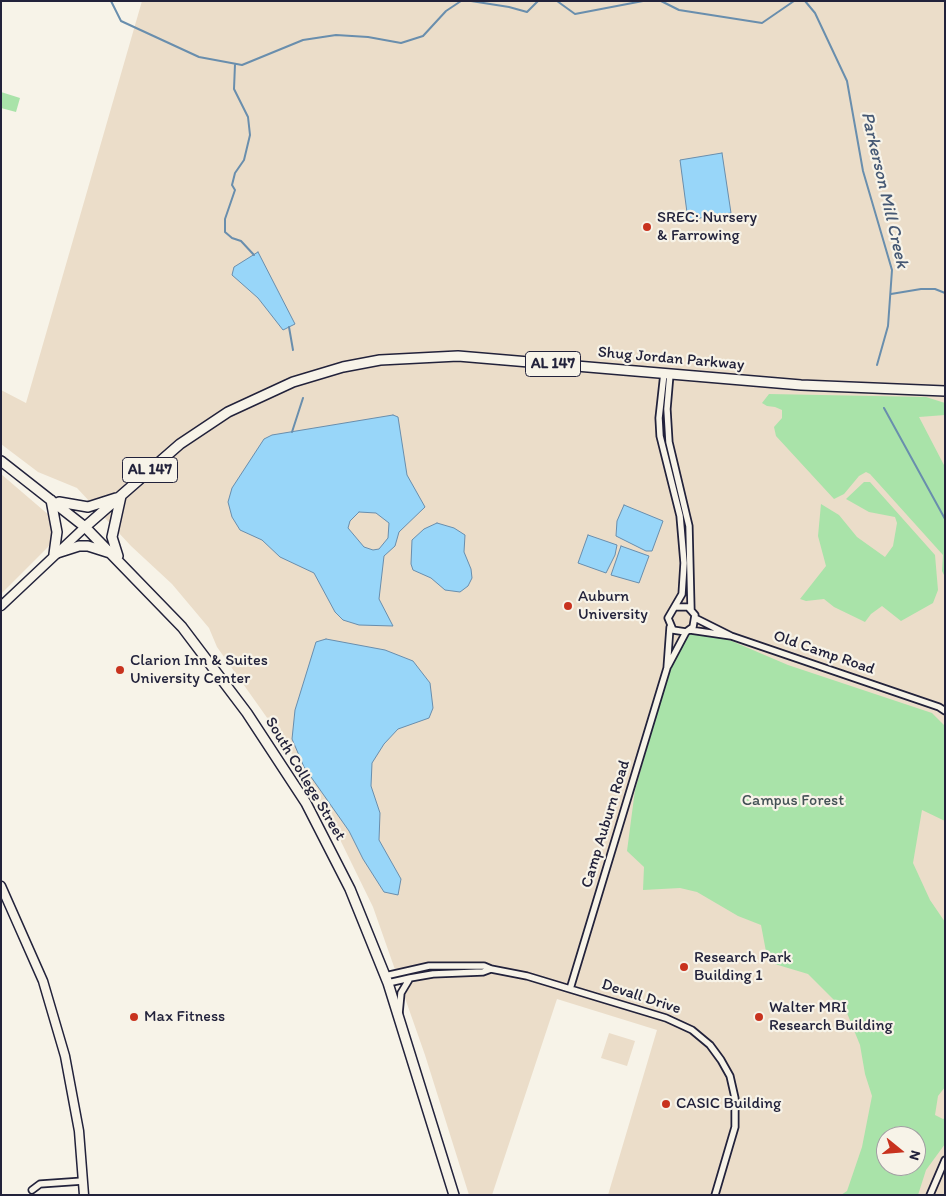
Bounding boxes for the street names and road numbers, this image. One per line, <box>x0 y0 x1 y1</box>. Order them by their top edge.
street label: Shug Jordan Parkway <box>597 343 745 375</box>
road number: AL 147 <box>526 352 580 376</box>
road number: AL 147 <box>122 458 178 482</box>
street label: Old Camp Road <box>771 627 877 679</box>
street label: South College Street <box>261 714 349 844</box>
street label: Camp Auburn Road <box>577 758 635 890</box>
street label: Devall Drive <box>599 975 683 1019</box>

